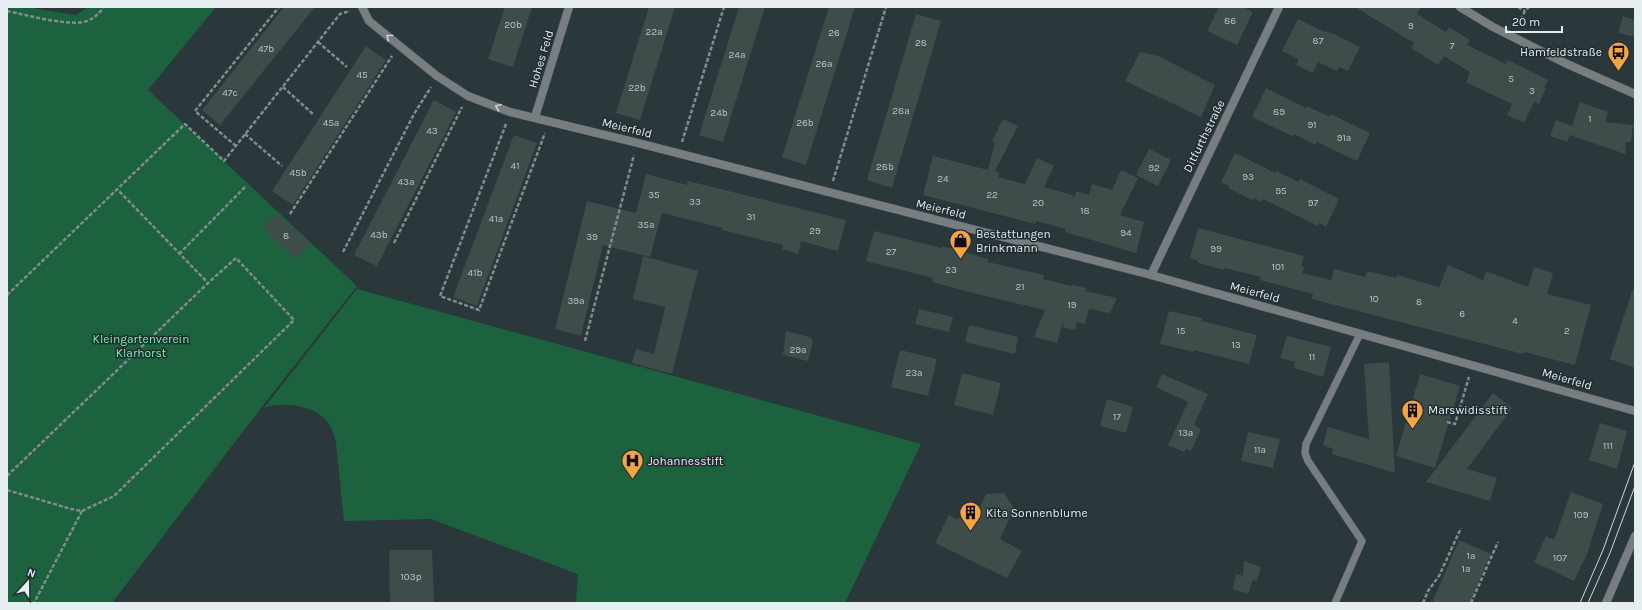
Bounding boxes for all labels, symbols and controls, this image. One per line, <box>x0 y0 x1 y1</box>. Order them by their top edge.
scale bar <box>1506 8 1562 34</box>
house number: 86 <box>1224 15 1236 27</box>
text: 20 m <box>1512 15 1540 29</box>
house number: 20b <box>504 19 522 31</box>
house number: 9 <box>1408 20 1414 32</box>
house number: 22a <box>645 26 663 38</box>
house number: 26 <box>828 27 840 39</box>
street label: Hohes Feld <box>526 28 556 90</box>
one-way arrow <box>386 35 394 42</box>
house number: 87 <box>1313 35 1324 47</box>
house number: 28 <box>915 37 927 49</box>
bus stop icon: Hamfeldstraße <box>1605 39 1631 72</box>
house number: 7 <box>1450 40 1455 52</box>
house number: 47b <box>258 43 274 55</box>
place label: Hamfeldstraße <box>1520 45 1602 59</box>
house number: 24a <box>729 49 745 61</box>
house number: 26a <box>815 58 833 70</box>
house number: 45 <box>356 69 368 81</box>
house number: 5 <box>1508 73 1514 85</box>
house number: 22b <box>628 82 646 94</box>
house number: 3 <box>1529 85 1535 97</box>
house number: 47c <box>222 87 238 99</box>
street label: Ditfurthstraße <box>1180 98 1228 174</box>
one-way arrow <box>494 104 501 112</box>
house number: 28a <box>892 105 910 117</box>
house number: 89 <box>1273 106 1285 118</box>
house number: 24b <box>710 107 728 119</box>
house number: 1 <box>1588 113 1592 125</box>
street label: Meierfeld <box>600 115 654 141</box>
house number: 45a <box>323 117 339 129</box>
house number: 26b <box>796 117 814 129</box>
house number: 91 <box>1307 119 1317 131</box>
house number: 43 <box>426 125 438 137</box>
house number: 91a <box>1337 132 1351 144</box>
house number: 41 <box>511 160 519 172</box>
house number: 28b <box>876 161 894 173</box>
house number: 92 <box>1148 162 1160 174</box>
house number: 45b <box>289 167 307 179</box>
house number: 93 <box>1242 171 1254 183</box>
house number: 24 <box>937 173 949 185</box>
house number: 43a <box>398 176 415 188</box>
house number: 95 <box>1275 185 1287 197</box>
house number: 35 <box>648 189 660 201</box>
house number: 22 <box>986 189 998 201</box>
house number: 33 <box>689 196 701 208</box>
street label: Meierfeld <box>914 196 968 222</box>
house number: 20 <box>1032 197 1044 209</box>
house number: 97 <box>1308 197 1319 209</box>
house number: 18 <box>1080 205 1090 217</box>
house number: 31 <box>746 211 756 223</box>
house number: 41a <box>489 213 503 225</box>
house number: 35a <box>637 219 655 231</box>
house number: 29 <box>809 225 821 237</box>
place label: Bestattungen Brinkmann <box>976 227 1051 255</box>
house number: 94 <box>1120 227 1132 239</box>
shop icon: Bestattungen Brinkmann <box>948 228 974 261</box>
house number: 43b <box>370 229 388 241</box>
house number: 8 <box>283 230 289 242</box>
house number: 39 <box>586 231 598 243</box>
house number: 99 <box>1210 243 1222 255</box>
house number: 27 <box>886 246 897 258</box>
house number: 101 <box>1272 261 1284 273</box>
house number: 23 <box>945 264 957 276</box>
house number: 41b <box>468 267 482 279</box>
street label: Meierfeld <box>1228 279 1282 305</box>
house number: 21 <box>1015 281 1025 293</box>
house number: 10 <box>1369 293 1379 305</box>
house number: 39a <box>567 295 585 307</box>
house number: 8 <box>1416 296 1422 308</box>
house number: 19 <box>1067 299 1077 311</box>
house number: 6 <box>1459 308 1465 320</box>
house number: 4 <box>1512 315 1518 327</box>
house number: 15 <box>1177 325 1186 337</box>
house number: 2 <box>1564 325 1570 337</box>
park label: Kleingartenverein Klarhorst <box>93 332 189 360</box>
house number: 13 <box>1231 339 1241 351</box>
house number: 29a <box>789 344 807 356</box>
house number: 11 <box>1309 351 1315 363</box>
street label: Meierfeld <box>1540 365 1594 393</box>
house number: 23a <box>905 367 923 379</box>
building icon: Marswidisstift <box>1399 397 1425 430</box>
place label: Marswidisstift <box>1428 403 1508 417</box>
house number: 17 <box>1113 411 1121 423</box>
house number: 13a <box>1179 427 1193 439</box>
house number: 111 <box>1603 440 1613 452</box>
house number: 11a <box>1254 444 1266 456</box>
hospital icon: Johannesstift <box>619 448 645 481</box>
place label: Johannesstift <box>648 454 724 468</box>
building icon: Kita Sonnenblume <box>958 500 984 533</box>
place label: Kita Sonnenblume <box>986 506 1088 520</box>
house number: 109 <box>1573 509 1589 521</box>
house number: 1a <box>1467 550 1475 562</box>
house number: 107 <box>1553 552 1567 564</box>
north arrow <box>8 562 48 602</box>
house number: 1a <box>1462 563 1470 575</box>
text: N <box>25 566 37 581</box>
house number: 103p <box>401 571 422 583</box>

